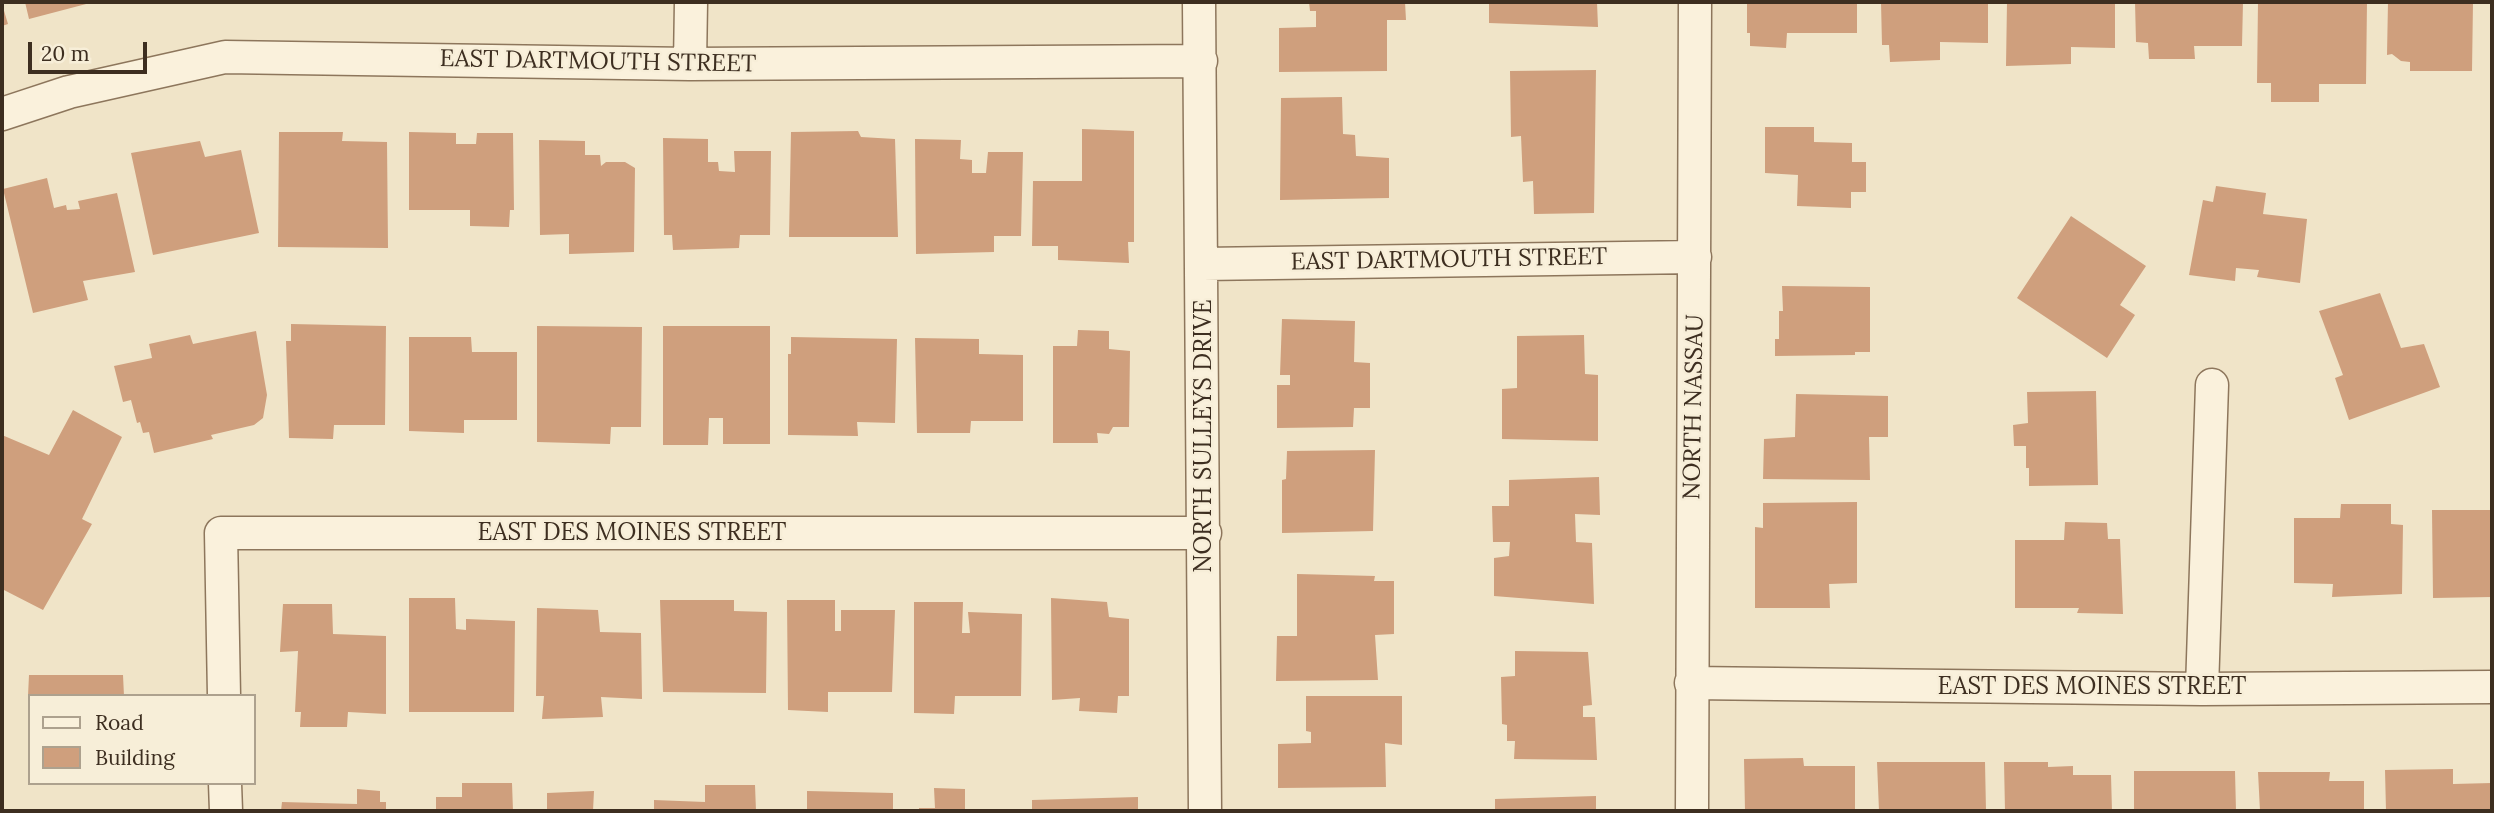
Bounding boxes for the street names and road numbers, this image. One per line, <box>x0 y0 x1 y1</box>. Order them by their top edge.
street label: EAST DARTMOUTH STREET <box>439 45 757 79</box>
street label: EAST DARTMOUTH STREET <box>1290 243 1608 277</box>
street label: NORTH SULLEYS DRIVE <box>1190 299 1218 573</box>
street label: NORTH NASSAU <box>1678 314 1710 500</box>
street label: EAST DES MOINES STREET <box>478 519 786 547</box>
street label: EAST DES MOINES STREET <box>1938 673 2246 701</box>

